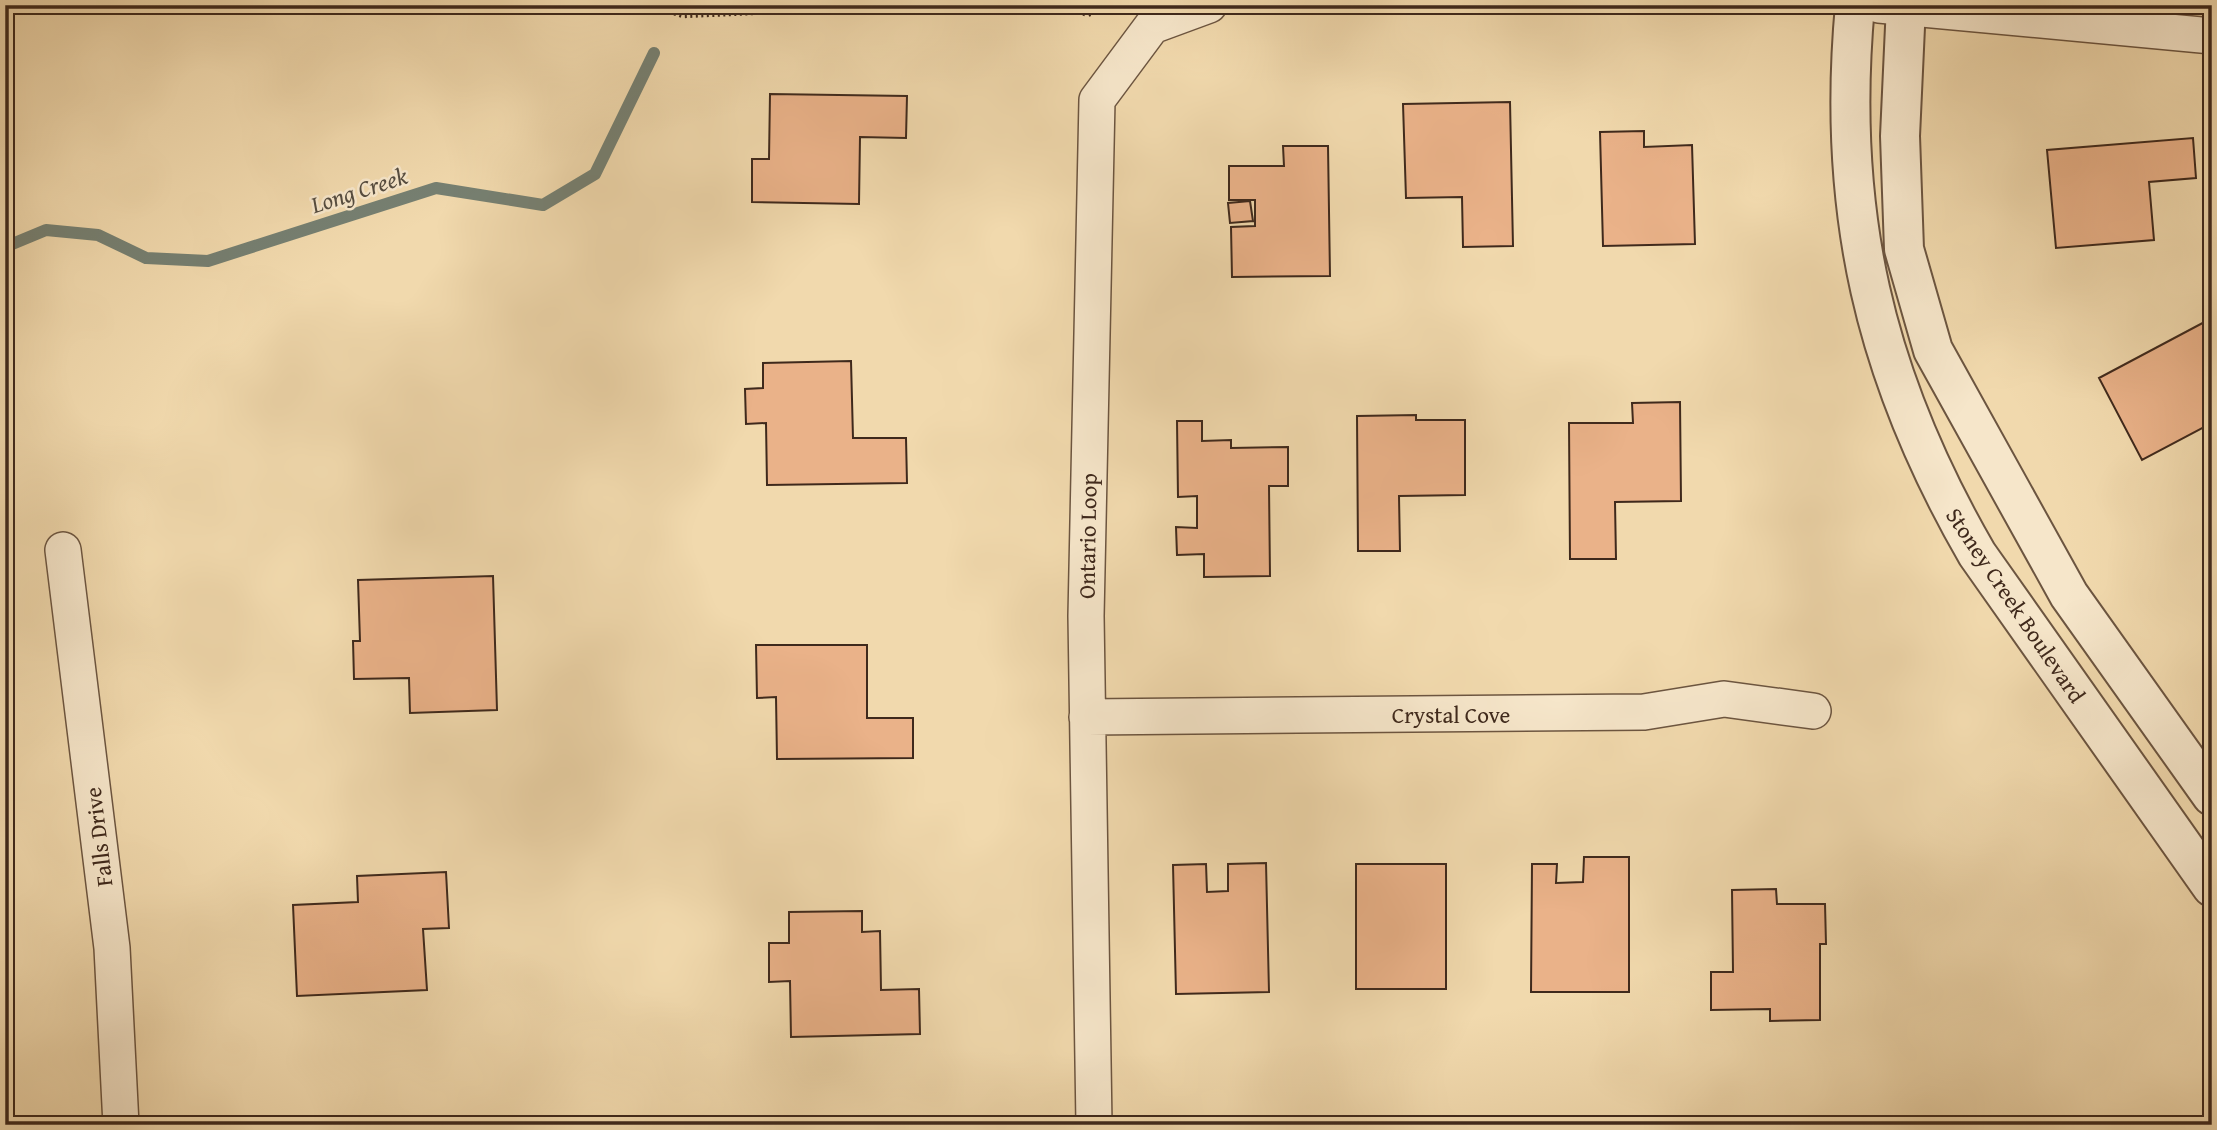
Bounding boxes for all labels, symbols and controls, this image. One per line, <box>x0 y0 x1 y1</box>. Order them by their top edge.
water label: Long Creek <box>305 158 412 222</box>
street label: Ontario Loop <box>1069 473 1105 599</box>
street label: Stoney Creek Boulevard <box>1938 501 2094 710</box>
street label: Crystal Cove <box>1392 698 1510 731</box>
street label: Falls Drive <box>76 785 120 889</box>

